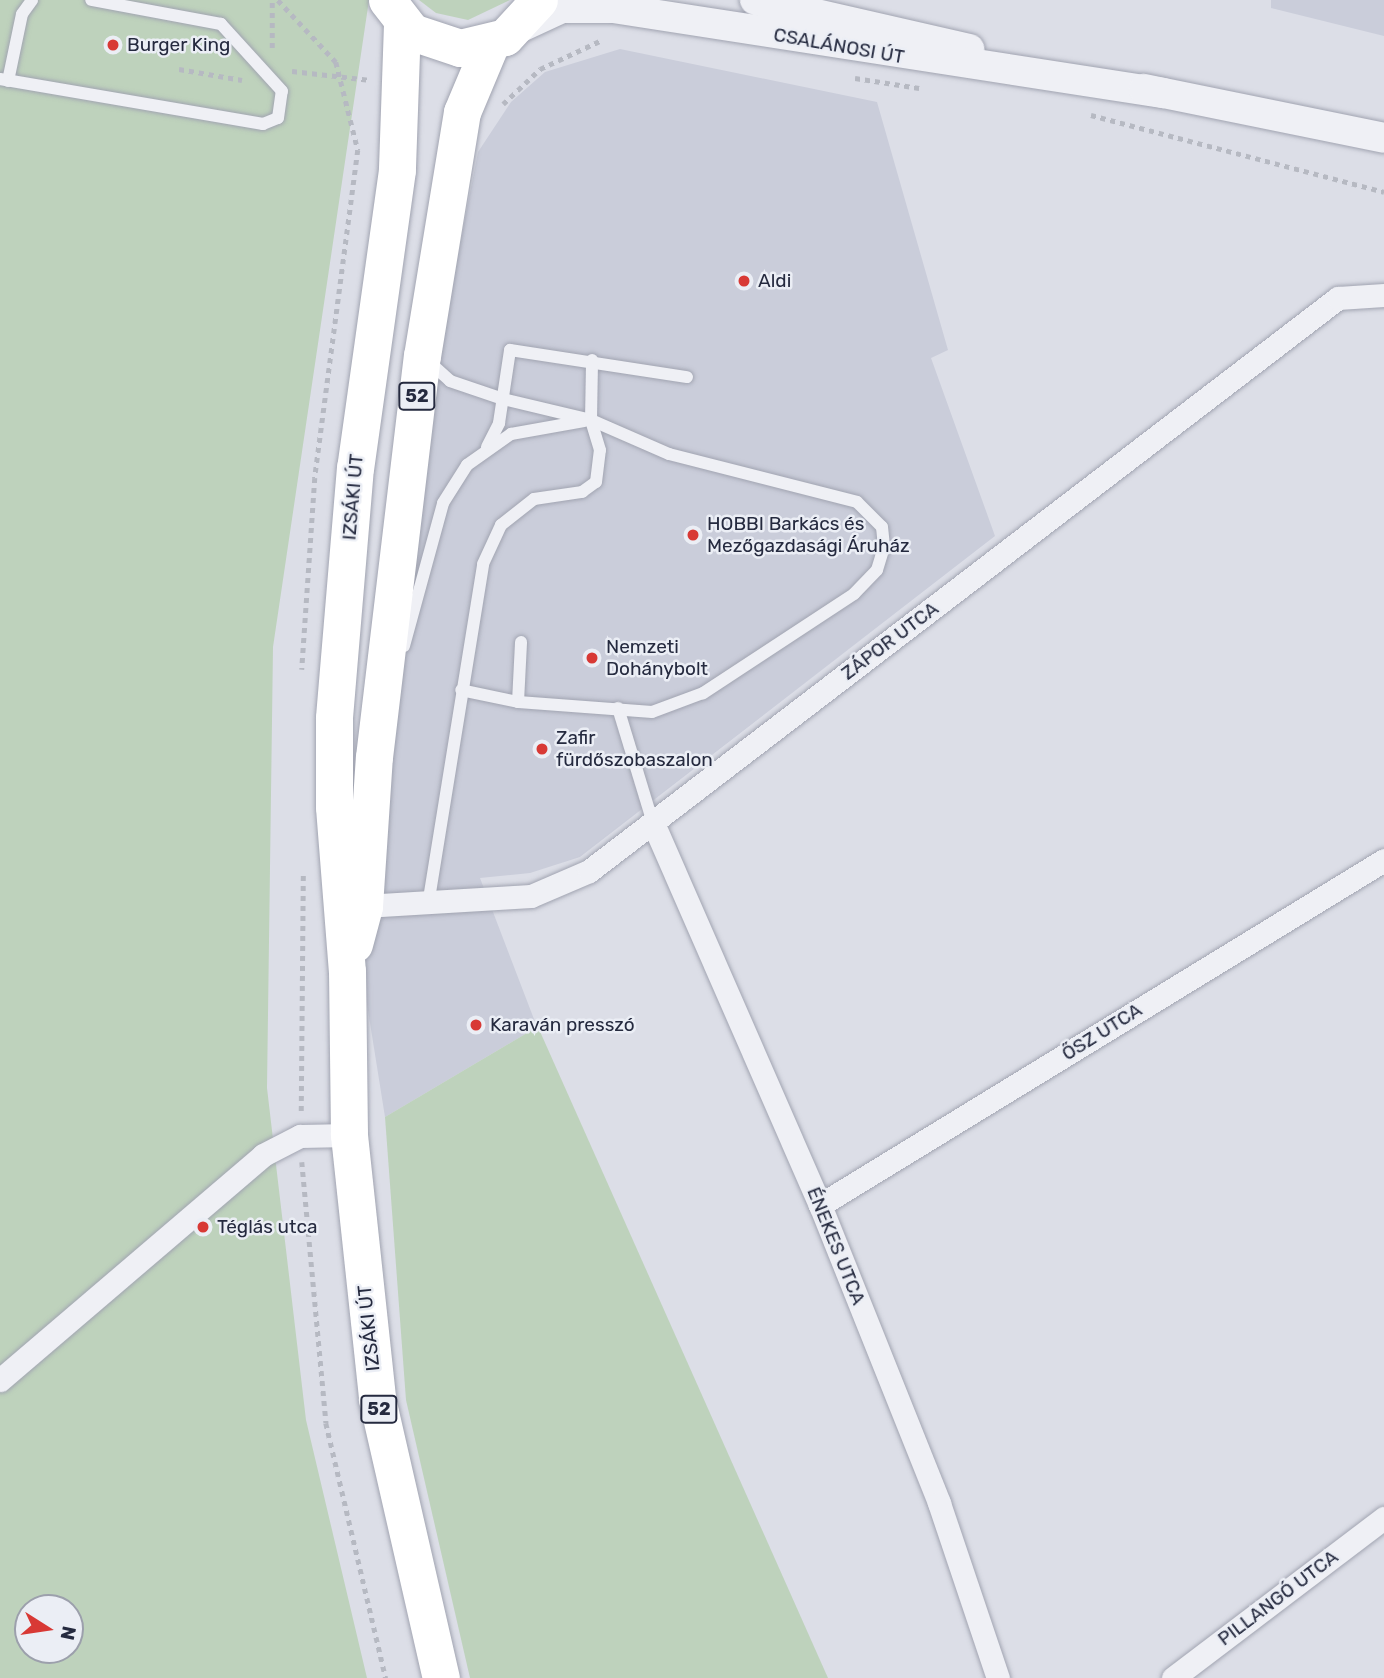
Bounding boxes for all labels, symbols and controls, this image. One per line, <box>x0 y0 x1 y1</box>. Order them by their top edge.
street label: CSALÁNOSI ÚT <box>772 23 906 69</box>
place label: Burger King <box>127 34 231 56</box>
marker: Burger King <box>105 37 121 53</box>
place label: Aldi <box>758 270 791 292</box>
marker: Aldi <box>736 273 752 289</box>
road number: 52 <box>398 382 436 410</box>
street label: IZSÁKI ÚT <box>338 453 368 541</box>
place label: HOBBI Barkács és Mezőgazdasági Áruház <box>707 513 910 557</box>
marker: HOBBI Barkács és Mezőgazdasági Áruház <box>685 527 701 543</box>
street label: ZÁPOR UTCA <box>837 597 943 685</box>
place label: Nemzeti Dohánybolt <box>606 636 708 680</box>
marker: Nemzeti Dohánybolt <box>584 650 600 666</box>
place label: Zafir fürdőszobaszalon <box>556 727 713 771</box>
marker: Zafir fürdőszobaszalon <box>534 741 550 757</box>
street label: ŐSZ UTCA <box>1058 998 1146 1066</box>
place label: Karaván presszó <box>490 1014 635 1036</box>
marker: Karaván presszó <box>468 1017 484 1033</box>
street label: ÉNEKES UTCA <box>802 1184 870 1308</box>
place label: Téglás utca <box>217 1216 317 1238</box>
marker: Téglás utca <box>195 1219 211 1235</box>
street label: IZSÁKI ÚT <box>353 1284 385 1372</box>
road number: 52 <box>360 1394 398 1424</box>
street label: PILLANGÓ UTCA <box>1213 1545 1343 1651</box>
north arrow <box>14 1594 84 1664</box>
text: N <box>55 1624 81 1642</box>

